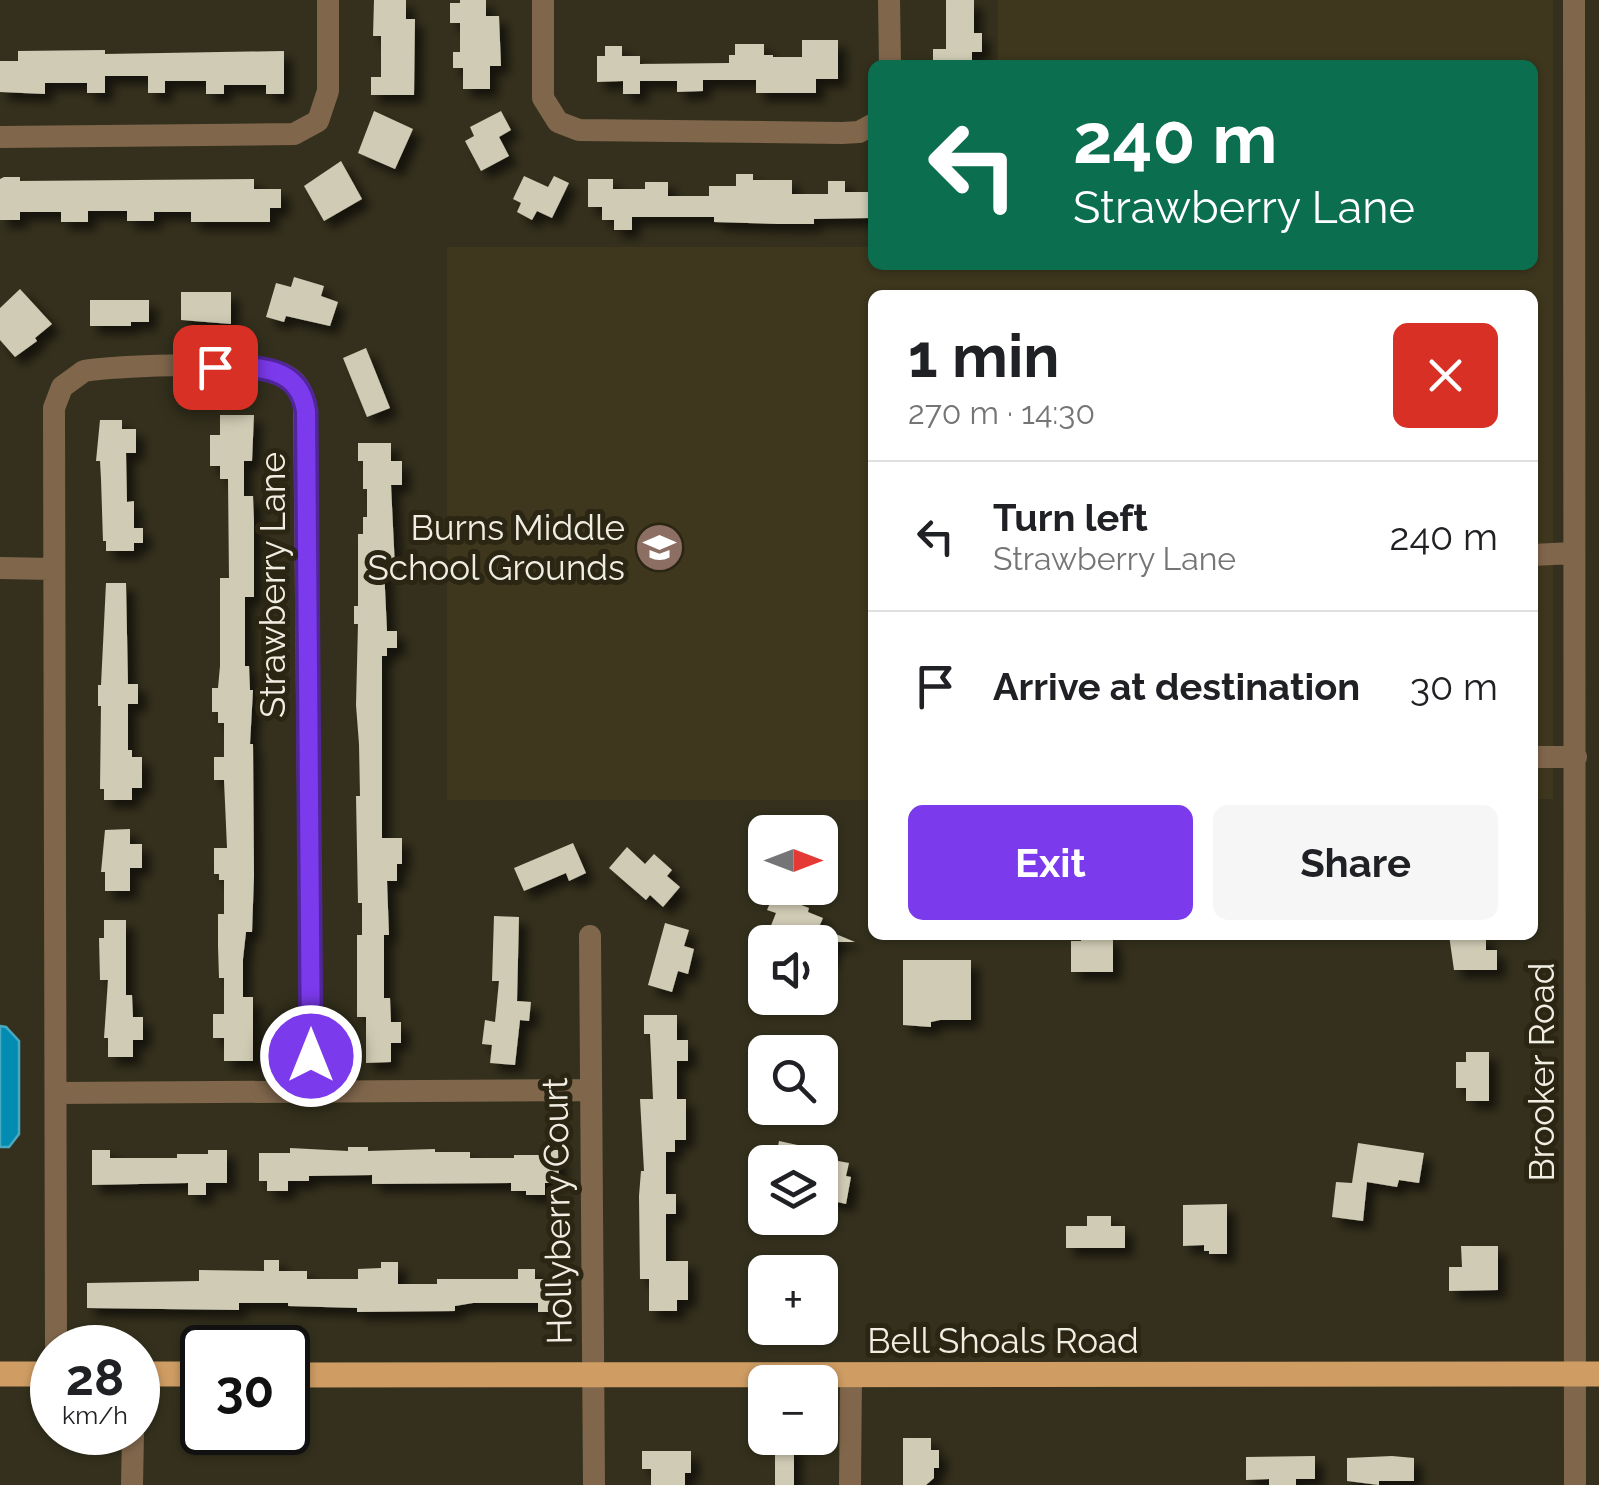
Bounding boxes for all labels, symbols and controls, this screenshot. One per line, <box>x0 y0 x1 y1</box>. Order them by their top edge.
text: 240 m <box>1073 97 1277 179</box>
icon: left <box>908 100 1038 230</box>
text: Strawberry Lane <box>1073 181 1415 234</box>
text: 1 min <box>908 321 1059 391</box>
button: close <box>1393 323 1498 428</box>
pin <box>173 325 258 410</box>
icon: arrive <box>188 340 243 395</box>
text: 270 m · 14:30 <box>908 394 1095 431</box>
street label: Strawberry Lane <box>252 452 293 718</box>
text: Turn left <box>993 495 1148 540</box>
place label: Burns Middle School Grounds <box>368 507 625 588</box>
icon: left <box>908 509 963 564</box>
text: 240 m <box>1390 514 1498 559</box>
school or university icon: Burns Middle School Grounds <box>634 521 686 573</box>
text: Strawberry Lane <box>993 540 1236 577</box>
icon: arrive <box>908 659 963 714</box>
text: Arrive at destination <box>993 664 1360 709</box>
text: 30 m <box>1410 664 1498 709</box>
button: Exit <box>908 805 1193 920</box>
button: Share <box>1213 805 1498 920</box>
north arrow <box>748 815 838 905</box>
map controls <box>748 815 838 1455</box>
button: sound <box>748 925 838 1015</box>
street label: Brooker Road <box>1521 962 1562 1182</box>
position arrow <box>259 1004 363 1108</box>
button: search <box>748 1035 838 1125</box>
street label: Hollyberry Court <box>534 1077 580 1345</box>
button: layers <box>748 1145 838 1235</box>
button: + <box>748 1255 838 1345</box>
street label: Bell Shoals Road <box>867 1320 1139 1361</box>
speed limit sign: 30 <box>180 1325 310 1455</box>
text: 28 <box>66 1348 124 1407</box>
button: − <box>748 1365 838 1455</box>
text: km/h <box>62 1400 128 1430</box>

